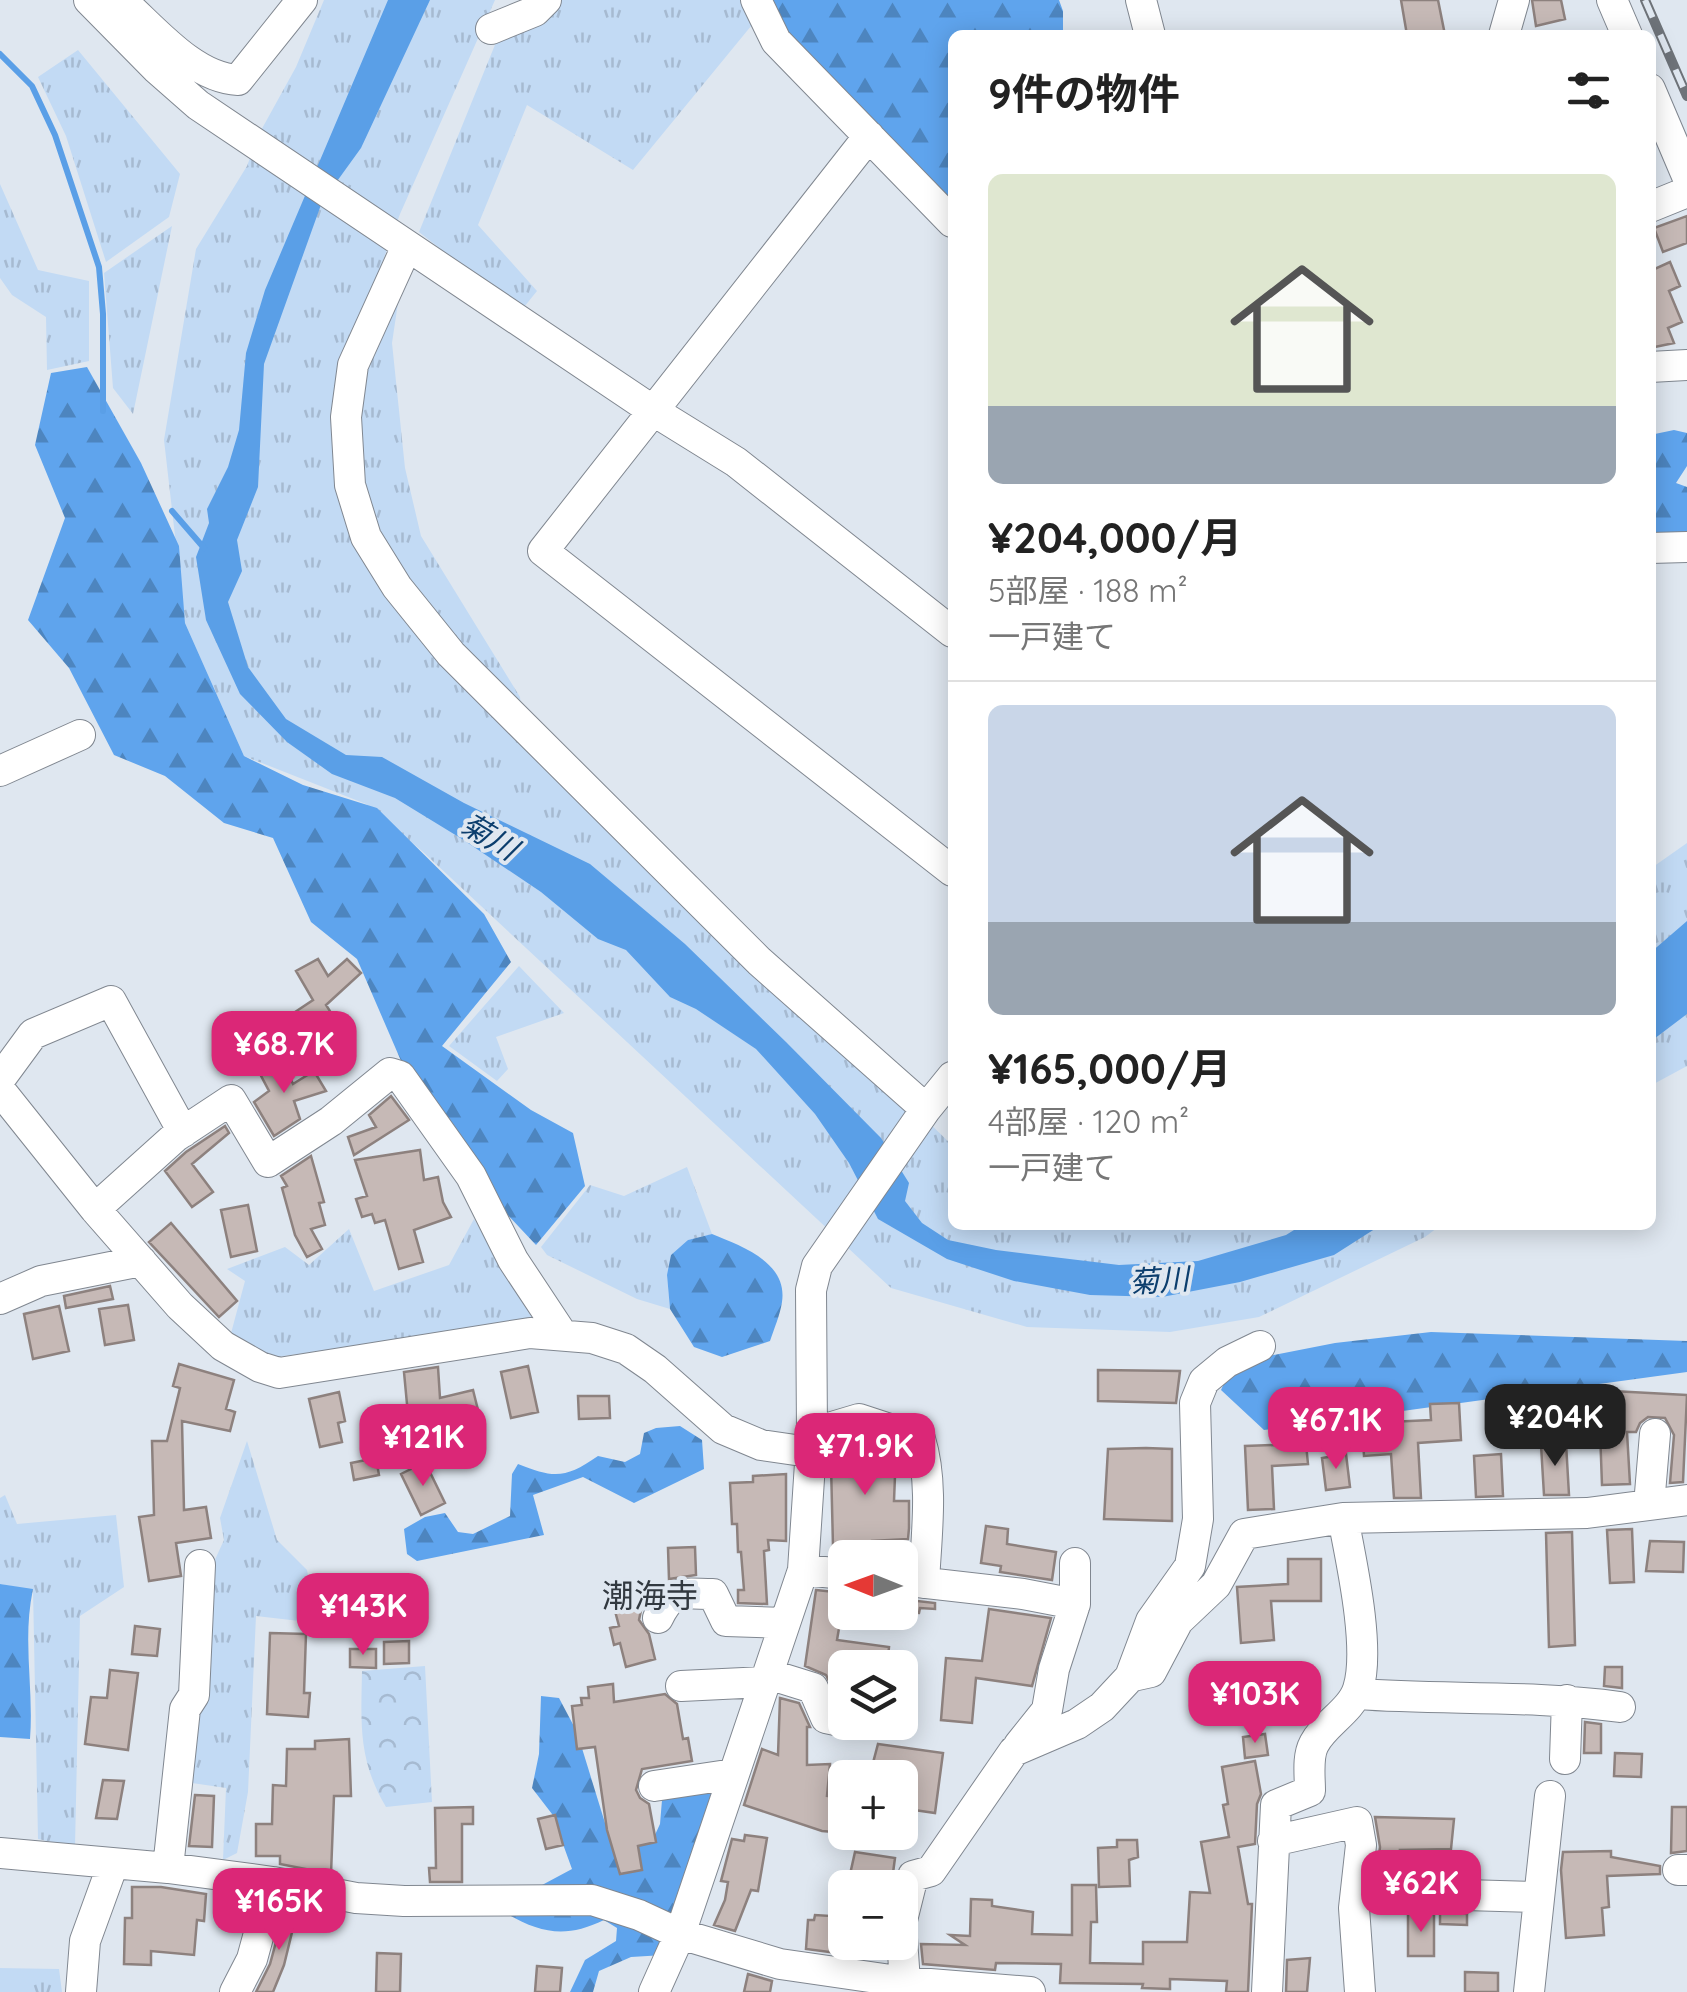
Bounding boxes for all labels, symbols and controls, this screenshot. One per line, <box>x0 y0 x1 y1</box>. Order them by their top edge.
icon: filters <box>1561 63 1616 118</box>
text: 9件の物件 <box>988 67 1180 120</box>
icon: home <box>1212 239 1392 419</box>
text: ¥204,000/月 <box>988 511 1242 564</box>
text: 5部屋 · 188 m² <box>988 570 1188 610</box>
text: 一戸建て <box>988 616 1116 656</box>
icon: home <box>1212 770 1392 950</box>
water label: 菊川 <box>454 804 528 869</box>
pin: ¥68.7K <box>203 1011 365 1096</box>
text: ¥68.7K <box>234 1023 334 1063</box>
text: ¥165,000/月 <box>988 1042 1232 1095</box>
text: 4部屋 · 120 m² <box>988 1101 1189 1141</box>
text: 一戸建て <box>988 1147 1116 1187</box>
water label: 菊川 <box>1128 1259 1193 1301</box>
pin: ¥204K <box>1485 1384 1625 1469</box>
pin: ¥67.1K <box>1255 1387 1417 1472</box>
text: ¥204K <box>1507 1396 1603 1436</box>
text: ¥67.1K <box>1290 1399 1382 1439</box>
pin: ¥121K <box>353 1404 493 1489</box>
pin: ¥71.9K <box>784 1413 946 1498</box>
text: ¥121K <box>381 1416 465 1456</box>
text: ¥71.9K <box>816 1425 914 1465</box>
north arrow <box>828 1540 918 1630</box>
map controls <box>828 1540 918 1960</box>
pin: ¥143K <box>293 1573 433 1658</box>
district label: 潮海寺 <box>602 1575 698 1615</box>
text: ¥143K <box>319 1585 407 1625</box>
button: layers <box>828 1650 918 1740</box>
pin: ¥103K <box>1185 1661 1325 1746</box>
text: ¥103K <box>1210 1673 1300 1713</box>
button: + <box>828 1760 918 1850</box>
pin: ¥62K <box>1362 1850 1480 1935</box>
text: ¥62K <box>1383 1862 1459 1902</box>
pin: ¥165K <box>209 1868 349 1953</box>
button: − <box>828 1870 918 1960</box>
text: ¥165K <box>235 1880 323 1920</box>

